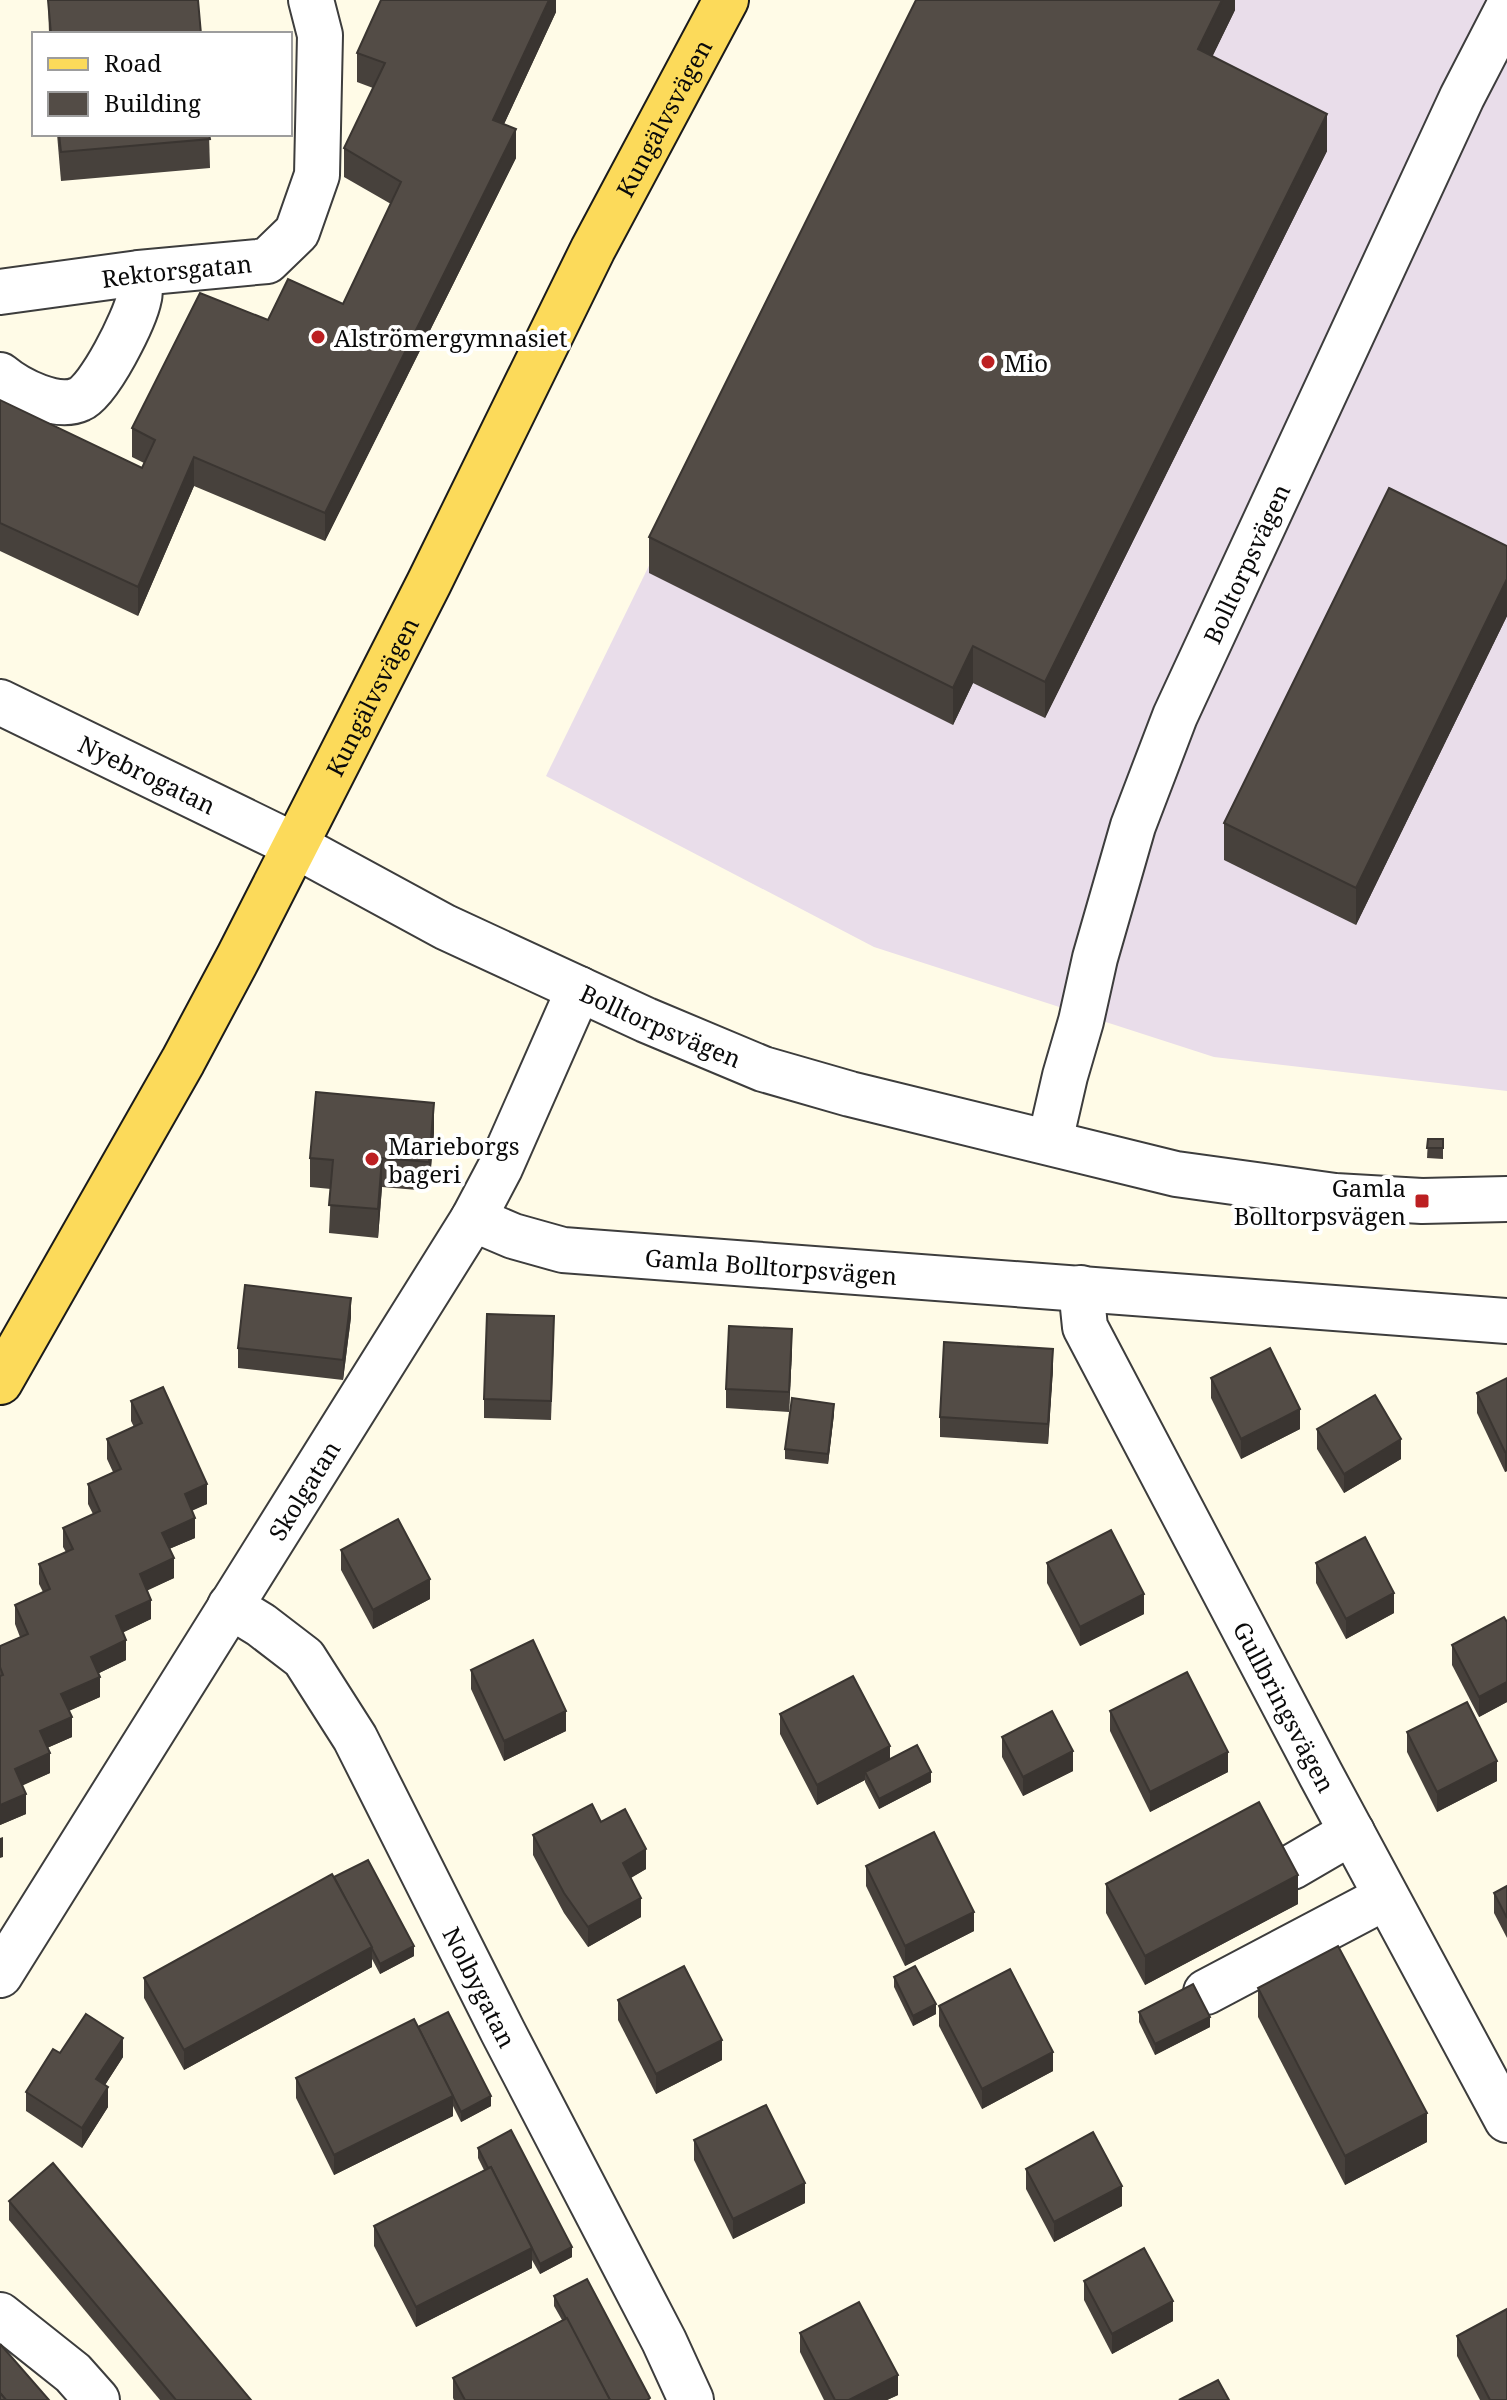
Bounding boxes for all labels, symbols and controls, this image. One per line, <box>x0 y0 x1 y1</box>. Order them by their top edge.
legend <box>32 32 292 136</box>
street label: Kungälvsvägen <box>607 33 719 202</box>
text: Road <box>104 46 162 79</box>
text: Building <box>104 86 201 119</box>
street label: Rektorsgatan <box>99 246 253 294</box>
place label: Alströmergymnasiet <box>334 321 568 354</box>
marker: Alströmergymnasiet <box>309 328 327 346</box>
place label: Mio <box>1004 346 1048 379</box>
marker: Mio <box>979 353 997 371</box>
street label: Bolltorpsvägen <box>1195 478 1297 648</box>
street label: Kungälvsvägen <box>317 611 426 781</box>
street label: Nyebrogatan <box>73 726 221 821</box>
street label: Bolltorpsvägen <box>575 975 746 1075</box>
place label: Marieborgs bageri <box>388 1129 519 1190</box>
marker: Marieborgs bageri <box>363 1150 381 1168</box>
place label: Gamla Bolltorpsvägen <box>1234 1171 1406 1232</box>
marker: Gamla Bolltorpsvägen <box>1413 1192 1431 1210</box>
street label: Gamla Bolltorpsvägen <box>644 1240 898 1292</box>
street label: Skolgatan <box>260 1434 347 1546</box>
street label: Gullbringsvägen <box>1226 1615 1344 1798</box>
street label: Nolbygatan <box>436 1921 525 2053</box>

